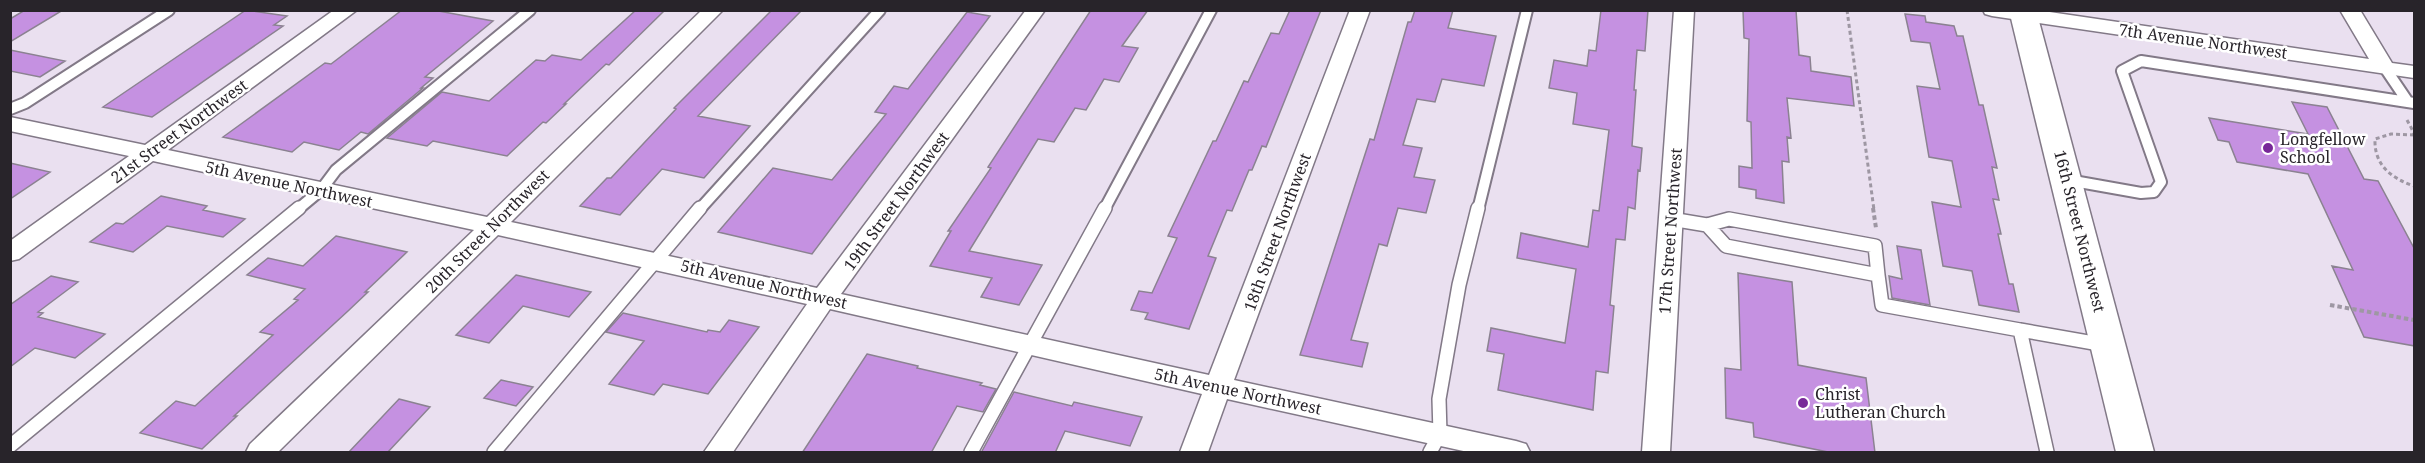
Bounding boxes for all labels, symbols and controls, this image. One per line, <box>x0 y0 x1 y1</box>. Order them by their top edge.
street label: 7th Avenue Northwest <box>2117 18 2289 64</box>
street label: 21st Street Northwest <box>106 74 252 188</box>
street label: 19th Street Northwest <box>838 127 954 275</box>
place label: Longfellow School <box>2280 128 2366 168</box>
marker: Longfellow School <box>2261 141 2275 155</box>
street label: 17th Street Northwest <box>1653 147 1687 315</box>
street label: 16th Street Northwest <box>2049 148 2111 315</box>
street label: 18th Street Northwest <box>1238 150 1316 314</box>
street label: 5th Avenue Northwest <box>203 156 375 213</box>
street label: 20th Street Northwest <box>420 164 554 298</box>
street label: 5th Avenue Northwest <box>679 254 850 314</box>
street label: 5th Avenue Northwest <box>1152 363 1324 420</box>
place label: Christ Lutheran Church <box>1815 383 1946 423</box>
marker: Christ Lutheran Church <box>1796 396 1810 410</box>

